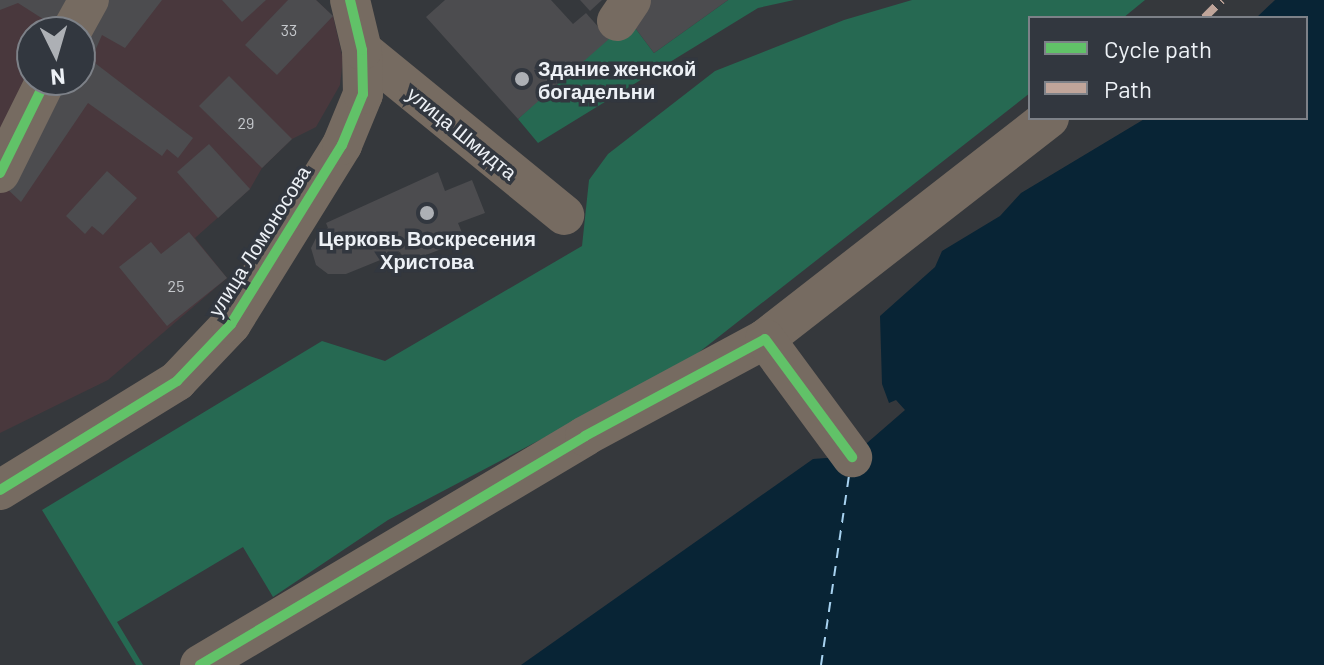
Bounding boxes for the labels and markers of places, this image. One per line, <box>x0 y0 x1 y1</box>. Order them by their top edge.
place label: Здание женской богадельни <box>538 56 696 103</box>
marker: Здание женской богадельни <box>513 70 531 88</box>
marker: Церковь Воскресения Христова <box>418 204 436 222</box>
place label: Церковь Воскресения Христова <box>318 226 536 273</box>

